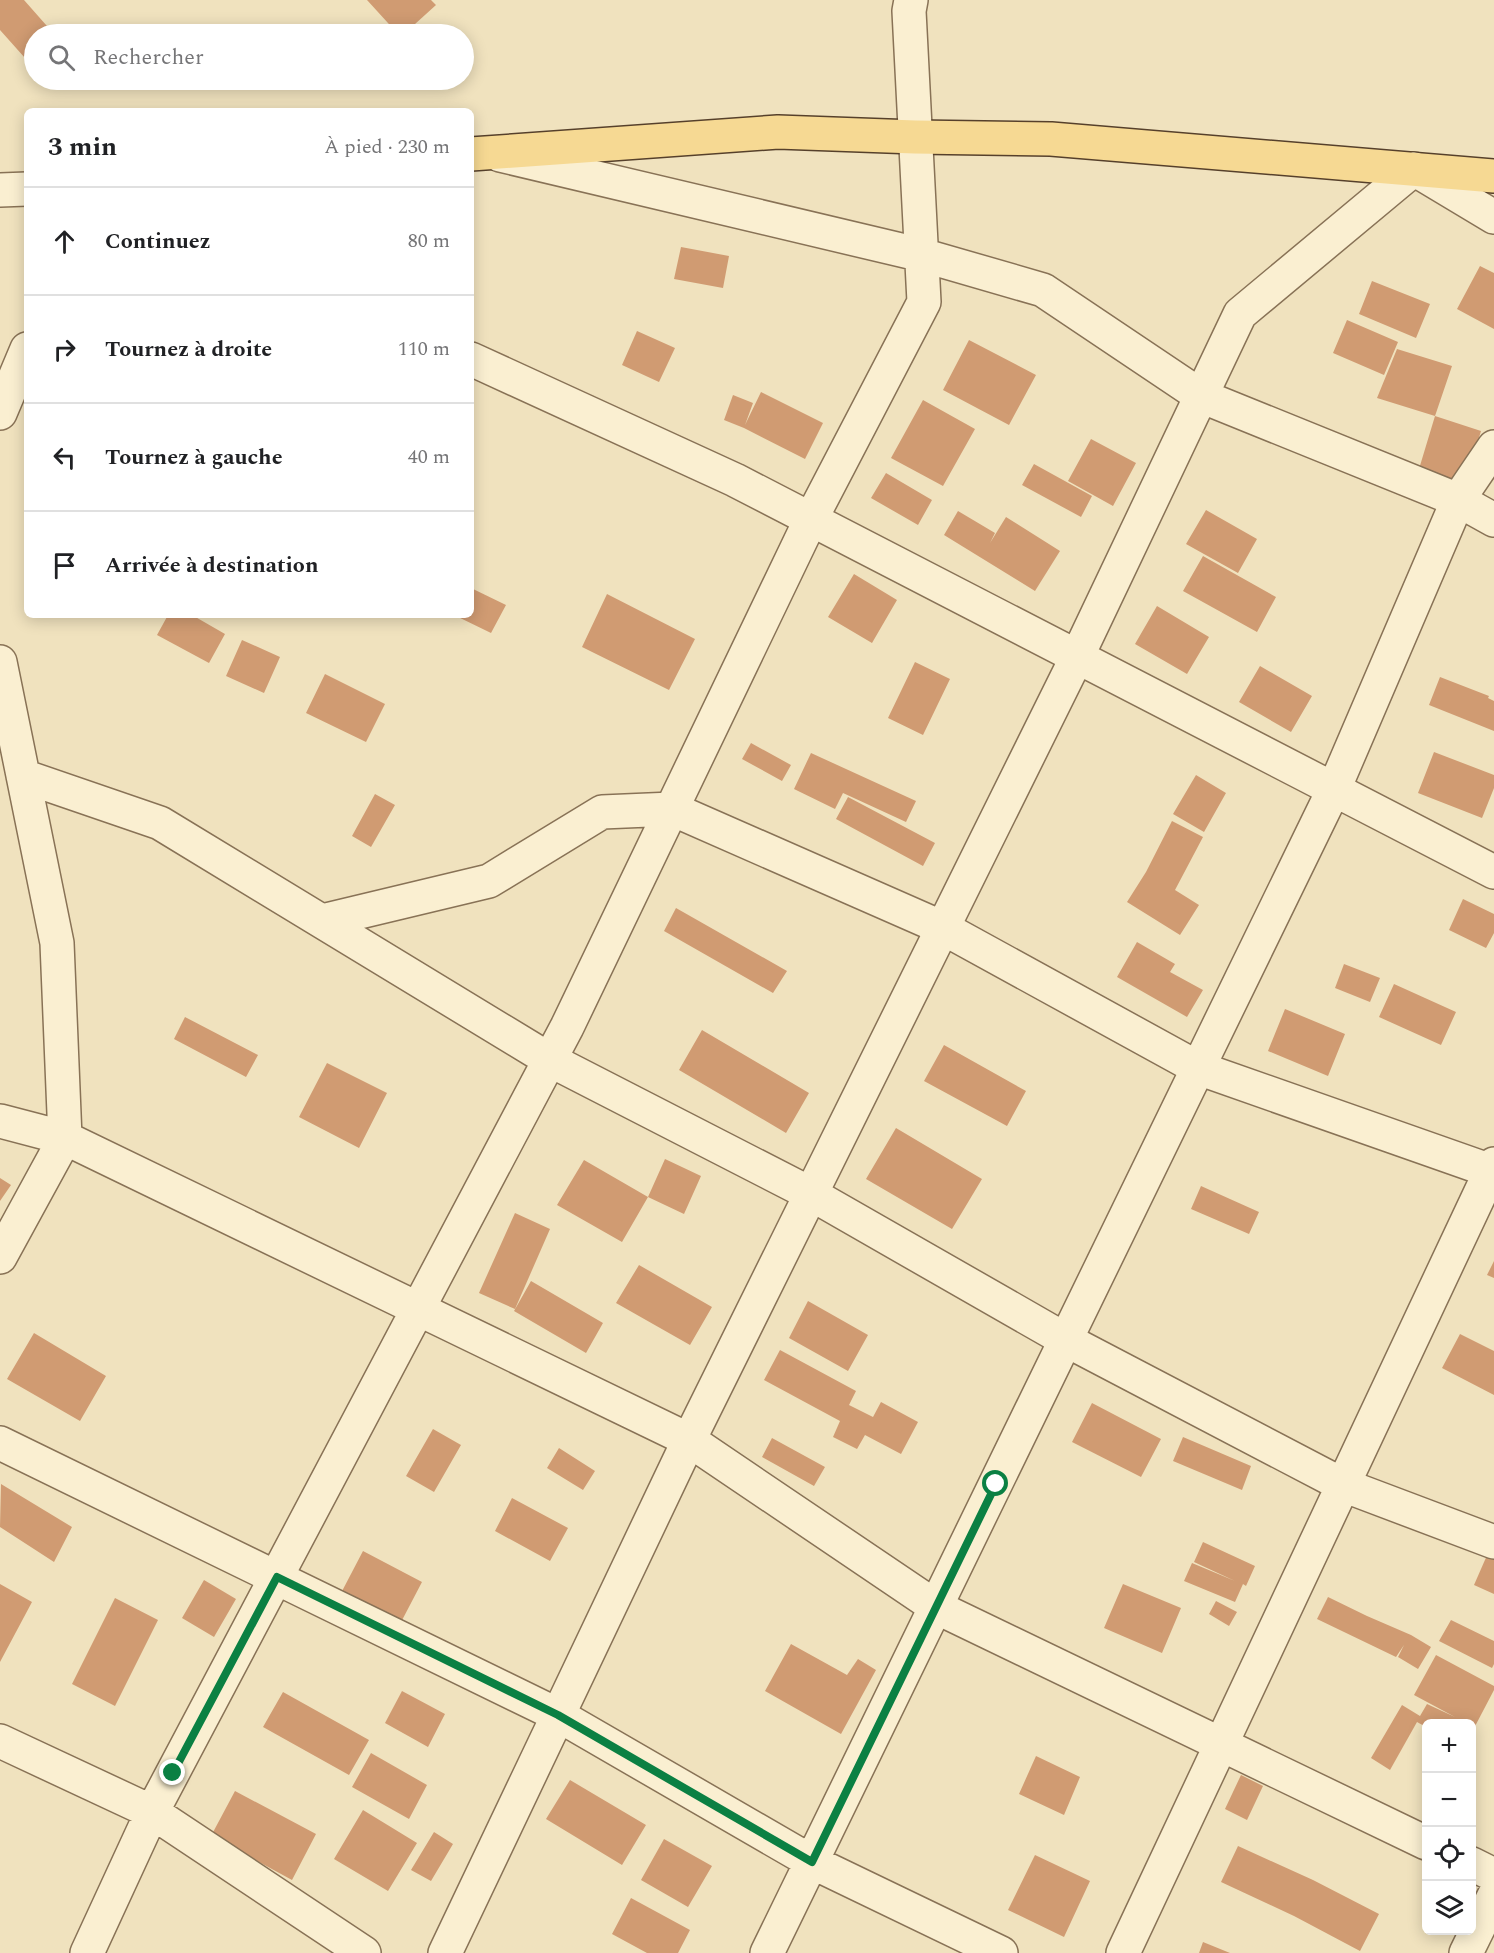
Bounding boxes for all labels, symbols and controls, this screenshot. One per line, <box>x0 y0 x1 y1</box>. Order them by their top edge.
search box <box>24 24 474 90</box>
icon: search <box>45 41 78 74</box>
text: Rechercher <box>93 41 204 74</box>
text: 3 min <box>48 127 117 167</box>
text: À pied · 230 m <box>324 132 450 162</box>
icon: ahead <box>48 225 81 258</box>
text: Continuez <box>105 225 211 258</box>
text: 80 m <box>408 226 450 256</box>
icon: right <box>48 333 81 366</box>
text: Tournez à droite <box>105 333 272 366</box>
text: 110 m <box>398 334 450 364</box>
icon: left <box>48 441 81 474</box>
text: Tournez à gauche <box>105 441 283 474</box>
text: 40 m <box>408 442 450 472</box>
icon: arrive <box>48 549 81 582</box>
text: Arrivée à destination <box>105 549 319 582</box>
route start <box>982 1470 1008 1496</box>
map controls <box>1422 1719 1476 1935</box>
button: + <box>1422 1719 1476 1773</box>
route end <box>159 1759 185 1785</box>
button: − <box>1422 1773 1476 1827</box>
button: locate <box>1422 1827 1476 1881</box>
button: layers <box>1422 1881 1476 1935</box>

